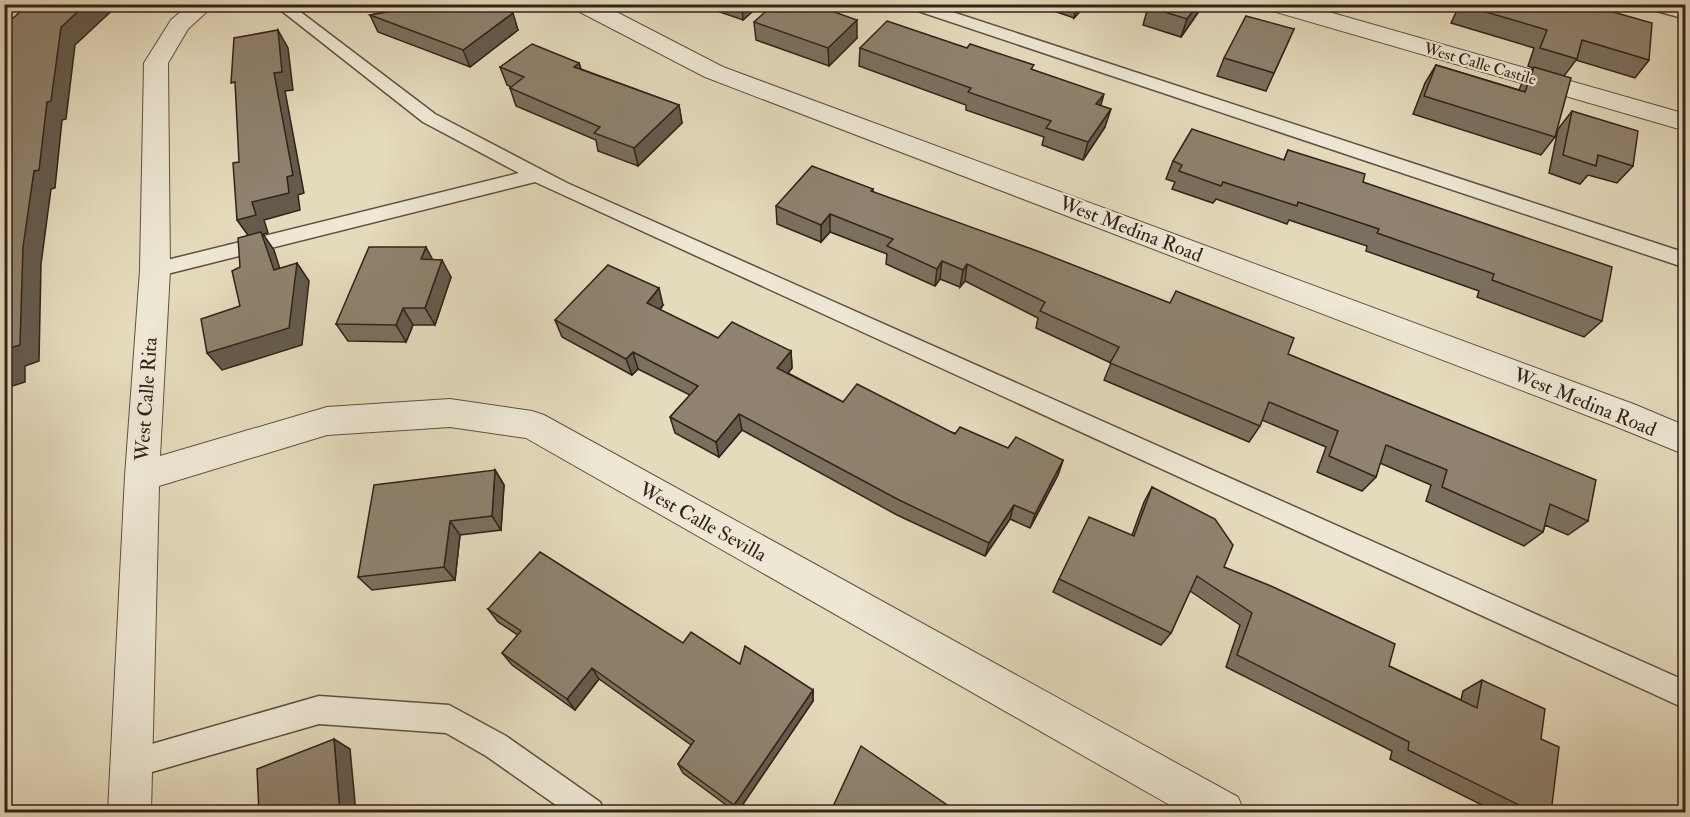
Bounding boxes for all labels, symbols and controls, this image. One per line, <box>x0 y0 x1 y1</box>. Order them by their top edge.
street label: West Calle Castile <box>1421 38 1539 90</box>
street label: West Medina Road <box>1055 190 1206 268</box>
street label: West Calle Rita <box>129 335 163 463</box>
street label: West Medina Road <box>1509 362 1660 442</box>
street label: West Calle Sevilla <box>634 476 772 568</box>

